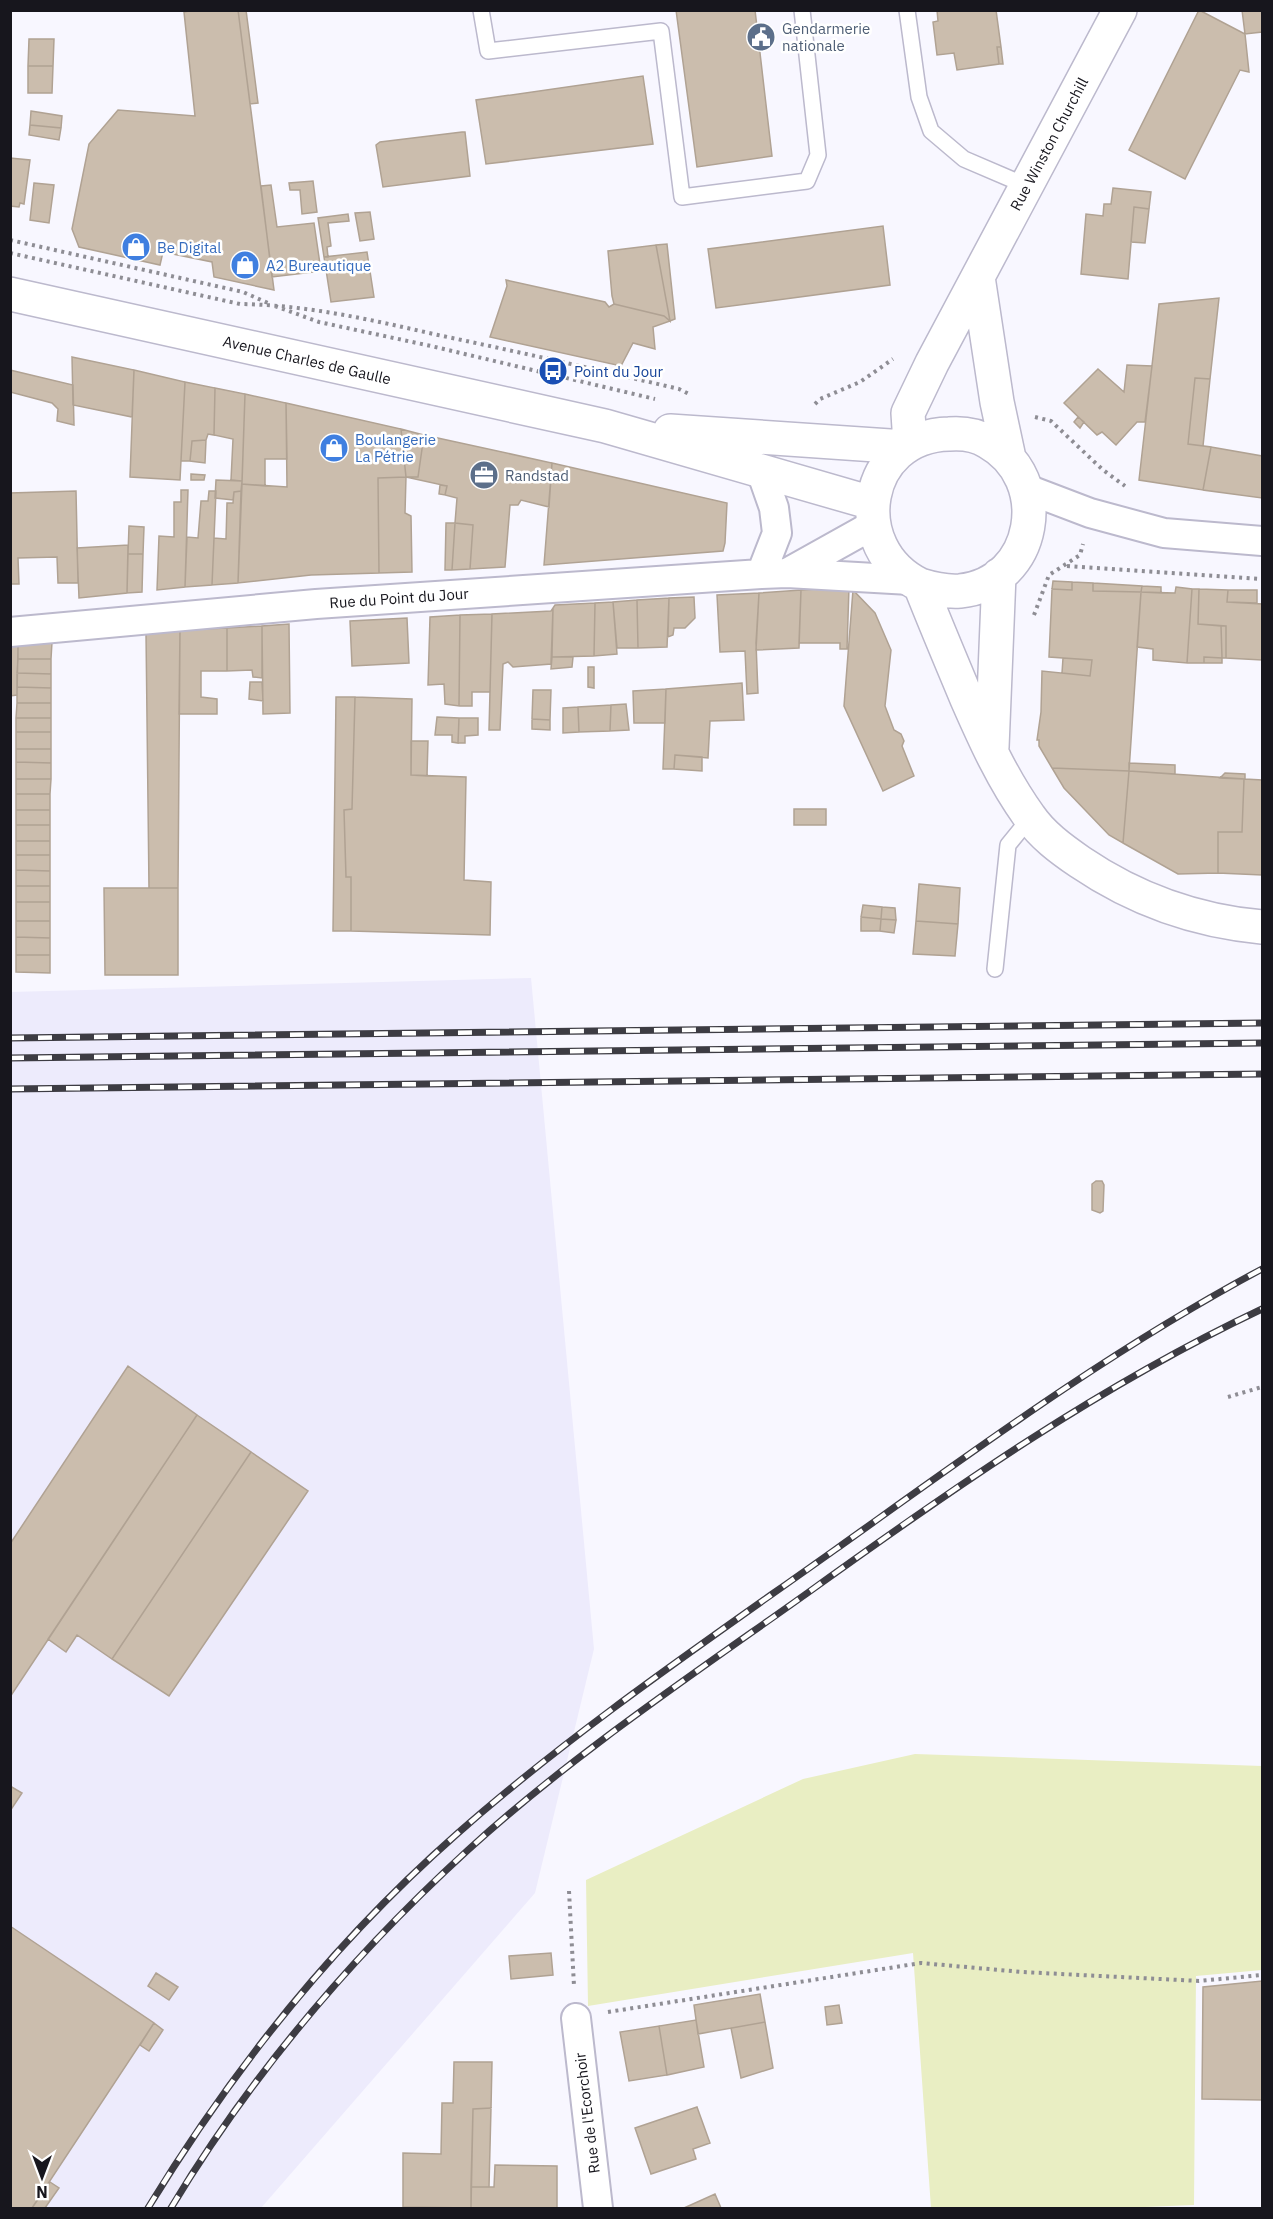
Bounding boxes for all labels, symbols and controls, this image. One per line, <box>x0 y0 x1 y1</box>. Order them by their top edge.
place label: Gendarmerie nationale <box>782 19 870 55</box>
public building icon: Gendarmerie nationale <box>745 21 777 53</box>
street label: Rue Winston Churchill <box>1006 74 1092 214</box>
shop icon: Be Digital <box>120 231 152 263</box>
place label: Be Digital <box>157 238 221 257</box>
shop icon: A2 Bureautique <box>229 249 261 281</box>
place label: A2 Bureautique <box>266 256 371 275</box>
street label: Avenue Charles de Gaulle <box>221 331 393 389</box>
bus stop icon: Point du Jour <box>537 355 569 387</box>
place label: Point du Jour <box>574 362 664 381</box>
place label: Boulangerie La Pétrie <box>355 430 436 466</box>
shop icon: Boulangerie La Pétrie <box>318 432 350 464</box>
office icon: Randstad <box>468 459 500 491</box>
place label: Randstad <box>505 466 569 485</box>
street label: Rue du Point du Jour <box>329 584 470 612</box>
street label: Rue de l'Ecorchoir <box>570 2051 604 2175</box>
north arrow <box>12 2147 72 2207</box>
text: N <box>36 2182 48 2202</box>

